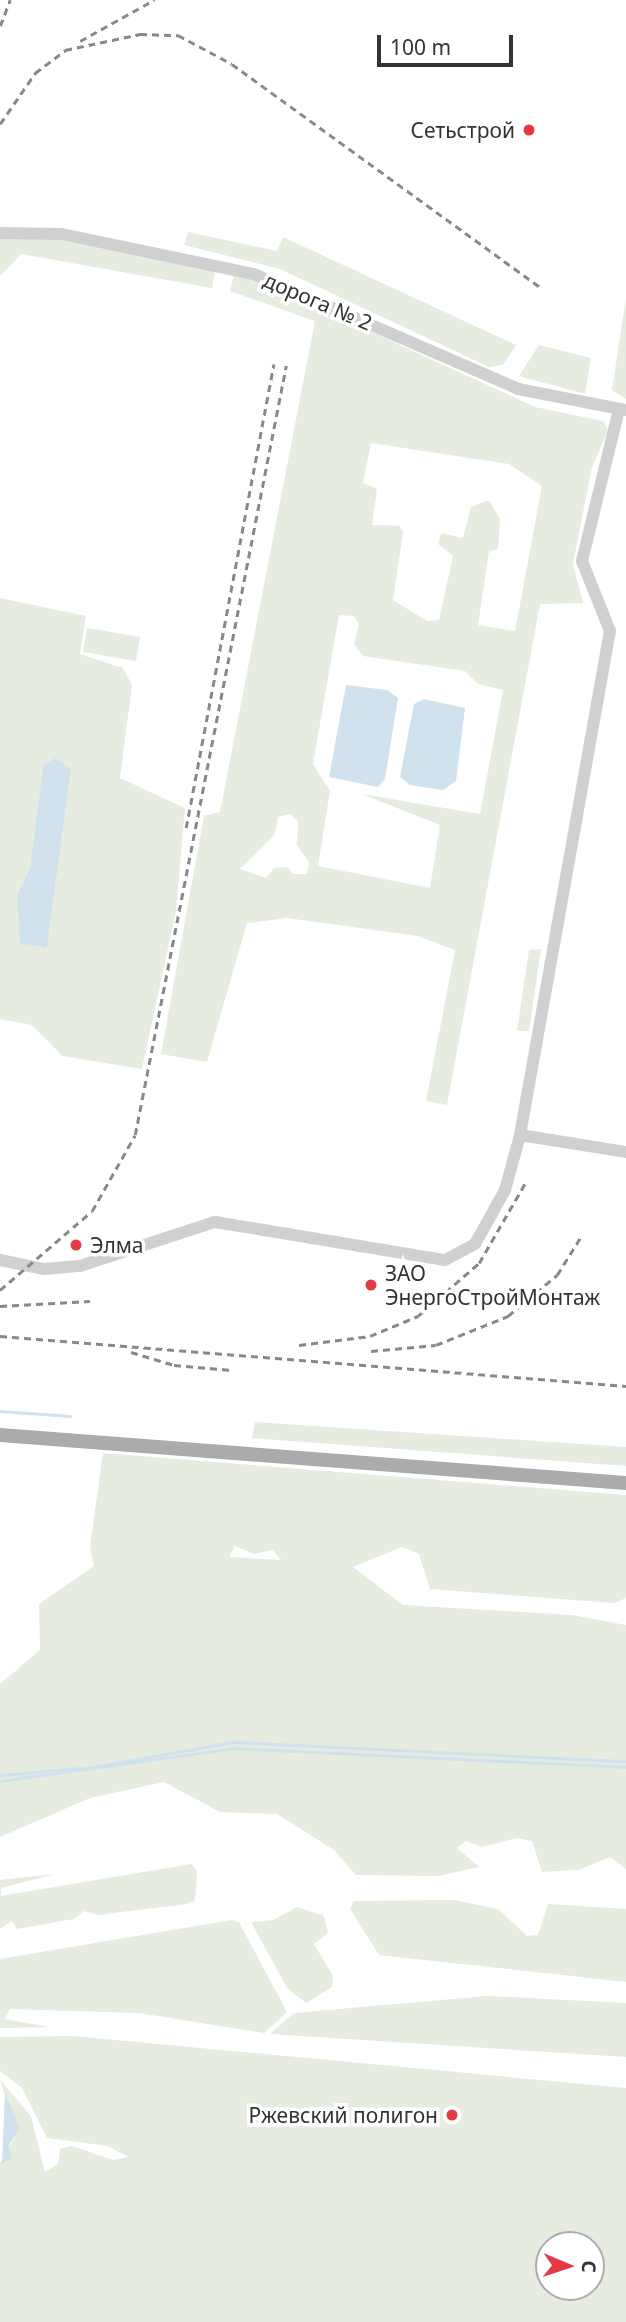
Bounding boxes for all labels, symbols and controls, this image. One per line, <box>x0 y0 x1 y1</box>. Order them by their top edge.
scale bar <box>381 21 518 65</box>
text: 100 m <box>390 33 451 61</box>
place label: Сетьстрой <box>411 117 515 143</box>
marker: Сетьстрой <box>521 122 537 138</box>
street label: дорога № 2 <box>260 267 376 335</box>
place label: Элма <box>90 1232 144 1258</box>
marker: Элма <box>68 1237 84 1253</box>
place label: ЗАО ЭнергоСтройМонтаж <box>385 1260 600 1310</box>
marker: ЗАО ЭнергоСтройМонтаж <box>363 1277 379 1293</box>
place label: Ржевский полигон <box>248 2102 438 2128</box>
marker: Ржевский полигон <box>444 2107 460 2123</box>
north arrow <box>535 2231 605 2301</box>
text: С <box>576 2260 602 2273</box>

